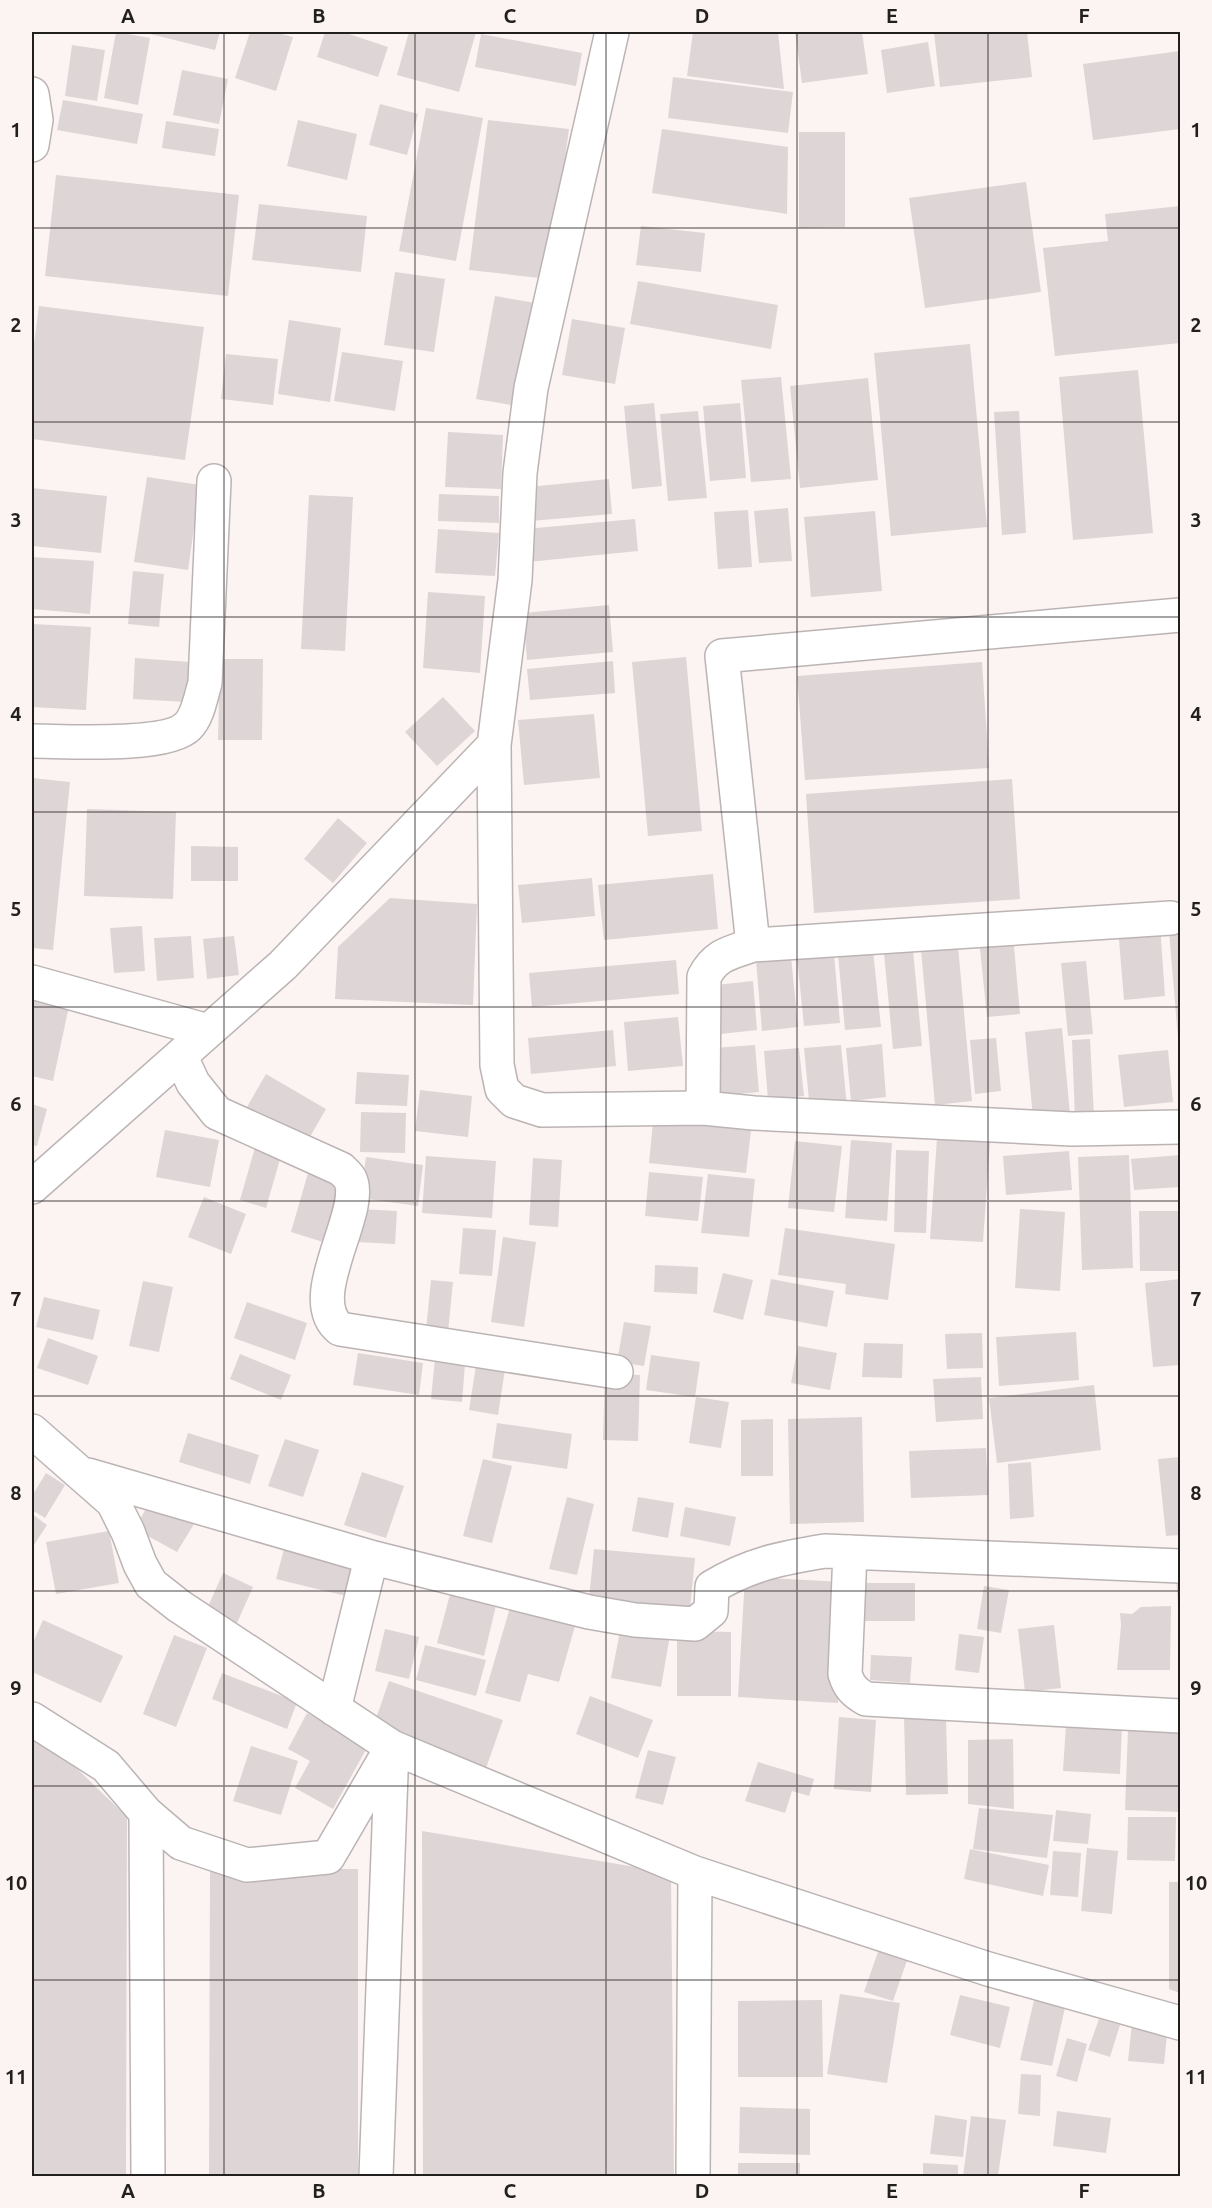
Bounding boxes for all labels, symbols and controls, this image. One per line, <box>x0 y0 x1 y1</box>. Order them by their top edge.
text: A <box>121 4 135 27</box>
text: B <box>312 4 326 27</box>
text: C <box>504 4 517 27</box>
text: D <box>695 4 709 27</box>
text: E <box>886 4 898 27</box>
text: F <box>1078 4 1090 27</box>
text: 1 <box>10 118 22 141</box>
text: 1 <box>1190 118 1202 141</box>
text: 2 <box>10 313 22 336</box>
text: 2 <box>1190 313 1202 336</box>
text: 3 <box>10 508 22 531</box>
text: 3 <box>1190 508 1202 531</box>
text: 4 <box>10 702 22 725</box>
text: 4 <box>1190 702 1202 725</box>
text: 5 <box>10 897 22 920</box>
text: 5 <box>1190 897 1202 920</box>
text: 6 <box>10 1092 22 1115</box>
text: 6 <box>1190 1092 1202 1115</box>
text: 7 <box>10 1287 22 1310</box>
text: 7 <box>1190 1287 1202 1310</box>
text: 8 <box>10 1481 22 1504</box>
text: 8 <box>1190 1481 1202 1504</box>
text: 9 <box>10 1676 22 1699</box>
text: 9 <box>1190 1676 1202 1699</box>
text: 10 <box>5 1871 27 1894</box>
text: 10 <box>1185 1871 1207 1894</box>
text: 11 <box>5 2065 27 2088</box>
text: 11 <box>1185 2065 1207 2088</box>
text: A <box>121 2179 135 2202</box>
text: B <box>312 2179 326 2202</box>
text: C <box>504 2179 517 2202</box>
text: D <box>695 2179 709 2202</box>
text: E <box>886 2179 898 2202</box>
text: F <box>1078 2179 1090 2202</box>

